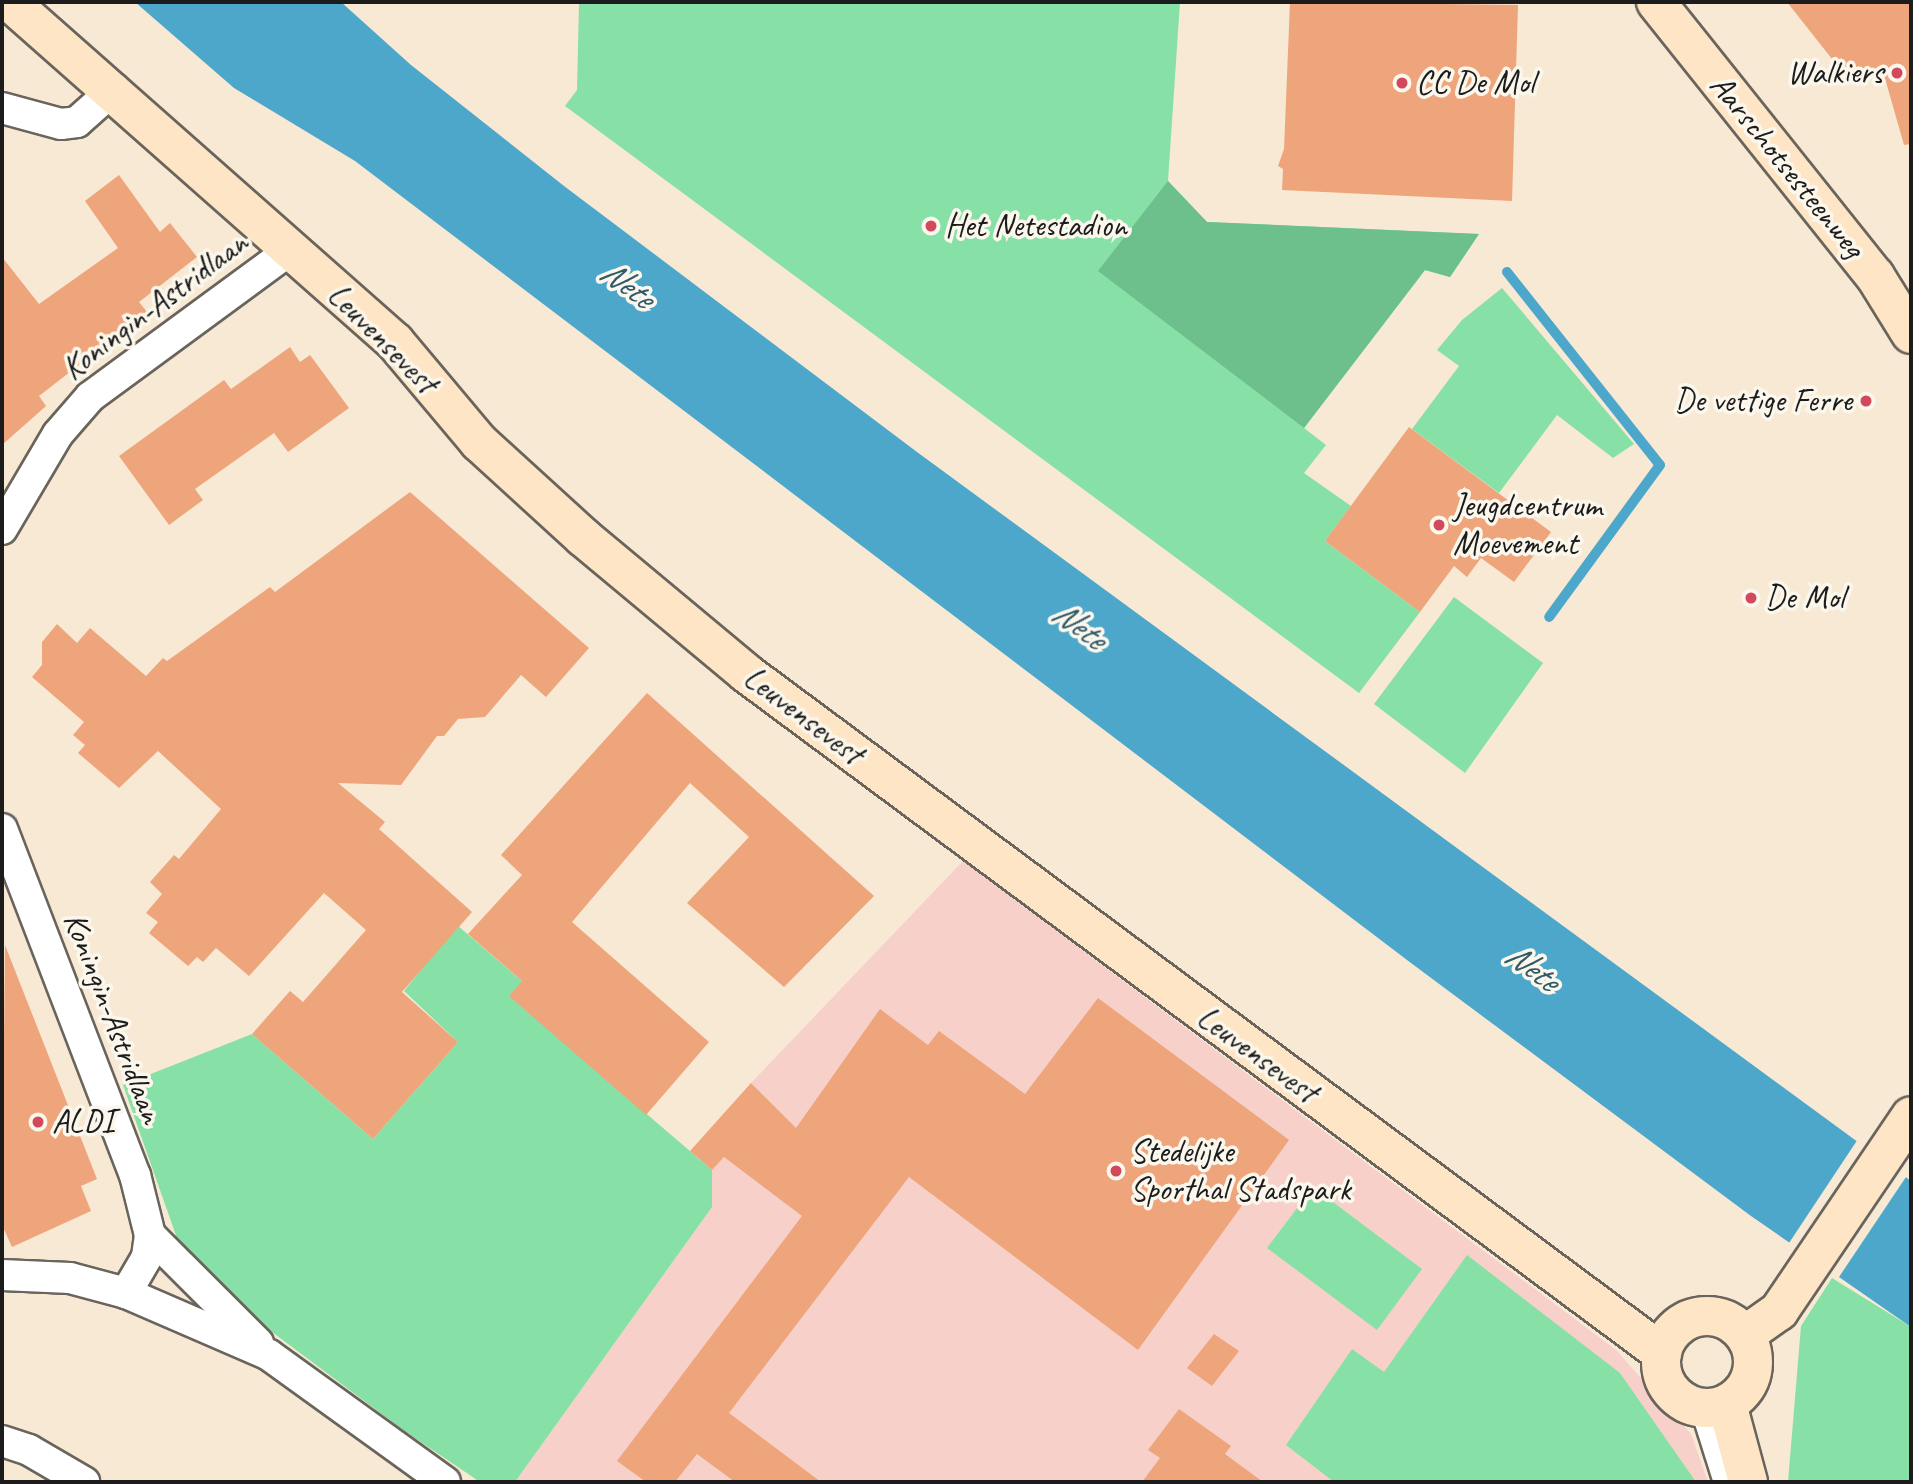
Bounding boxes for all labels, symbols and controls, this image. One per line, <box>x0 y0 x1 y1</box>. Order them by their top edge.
place label: Walkiers <box>1787 53 1883 93</box>
place label: CC De Mol <box>1416 63 1535 103</box>
marker: Walkiers <box>1889 65 1905 81</box>
street label: Aarschotsesteenweg <box>1701 66 1873 266</box>
marker: CC De Mol <box>1394 75 1410 91</box>
place label: Het Netestadion <box>945 206 1127 246</box>
marker: Het Netestadion <box>923 218 939 234</box>
street label: Koningin-Astridlaan <box>54 223 256 389</box>
water label: Nete <box>592 250 662 318</box>
street label: Leuvensevest <box>319 276 445 402</box>
place label: De vettige Ferre <box>1674 381 1852 421</box>
marker: De vettige Ferre <box>1858 393 1874 409</box>
place label: Jeugdcentrum Moevement <box>1453 486 1602 564</box>
marker: Jeugdcentrum Moevement <box>1431 517 1447 533</box>
place label: De Mol <box>1765 578 1844 618</box>
marker: De Mol <box>1743 590 1759 606</box>
water label: Nete <box>1044 591 1114 659</box>
street label: Leuvensevest <box>735 658 871 774</box>
street label: Koningin-Astridlaan <box>55 907 171 1129</box>
water label: Nete <box>1497 933 1567 1001</box>
street label: Leuvensevest <box>1189 998 1325 1112</box>
place label: ALDI <box>52 1102 115 1142</box>
marker: ALDI <box>30 1114 46 1130</box>
place label: Stedelijke Sporthal Stadspark <box>1130 1132 1351 1210</box>
marker: Stedelijke Sporthal Stadspark <box>1108 1163 1124 1179</box>

